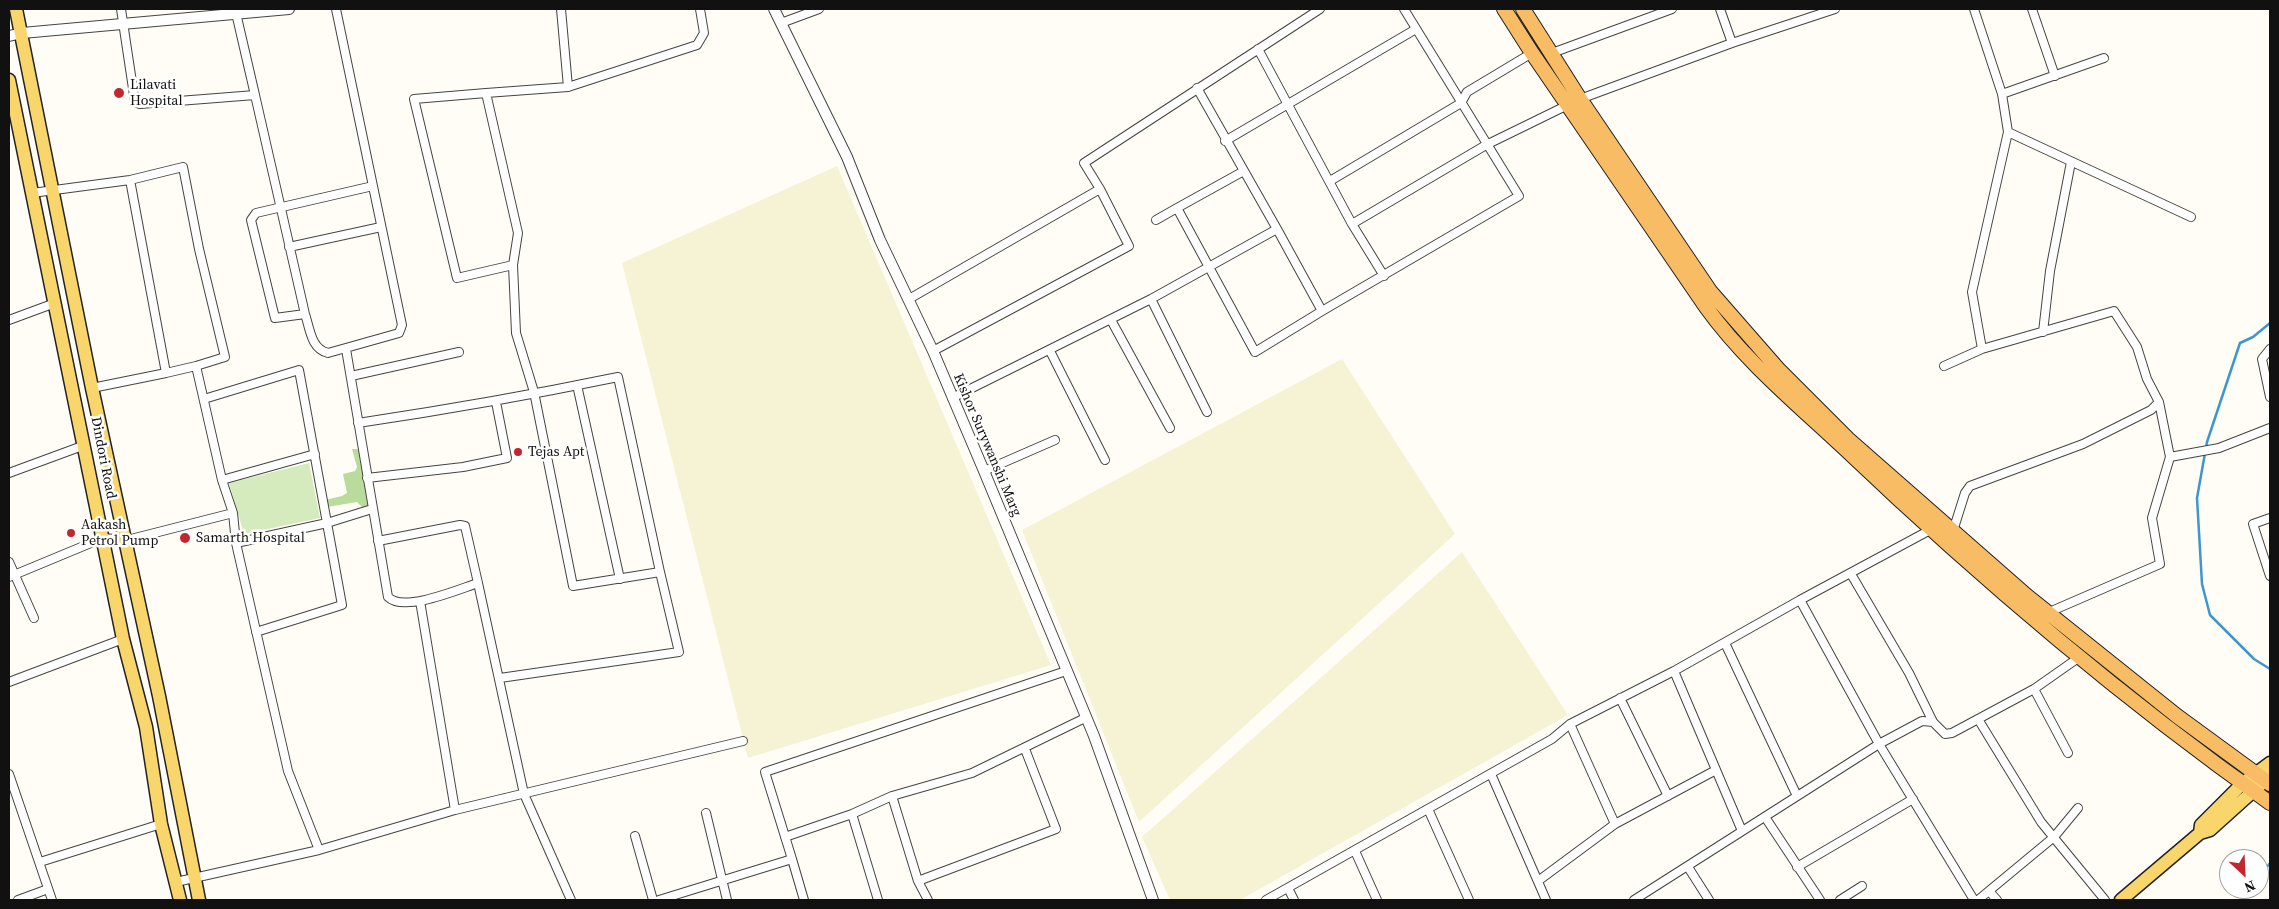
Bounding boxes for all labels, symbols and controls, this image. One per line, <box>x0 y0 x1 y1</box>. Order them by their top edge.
place label: Lilavati Hospital <box>130 77 183 110</box>
marker: Lilavati Hospital <box>112 86 126 100</box>
street label: Kishor Surywanshi Marg <box>949 371 1025 519</box>
street label: Dindori Road <box>87 416 119 500</box>
place label: Tejas Apt <box>528 444 584 460</box>
marker: Tejas Apt <box>512 446 524 458</box>
place label: Aakash Petrol Pump <box>81 517 158 550</box>
marker: Aakash Petrol Pump <box>65 527 77 539</box>
place label: Samarth Hospital <box>196 530 305 546</box>
marker: Samarth Hospital <box>178 531 192 545</box>
north arrow <box>2219 849 2269 899</box>
text: N <box>2241 875 2259 898</box>

